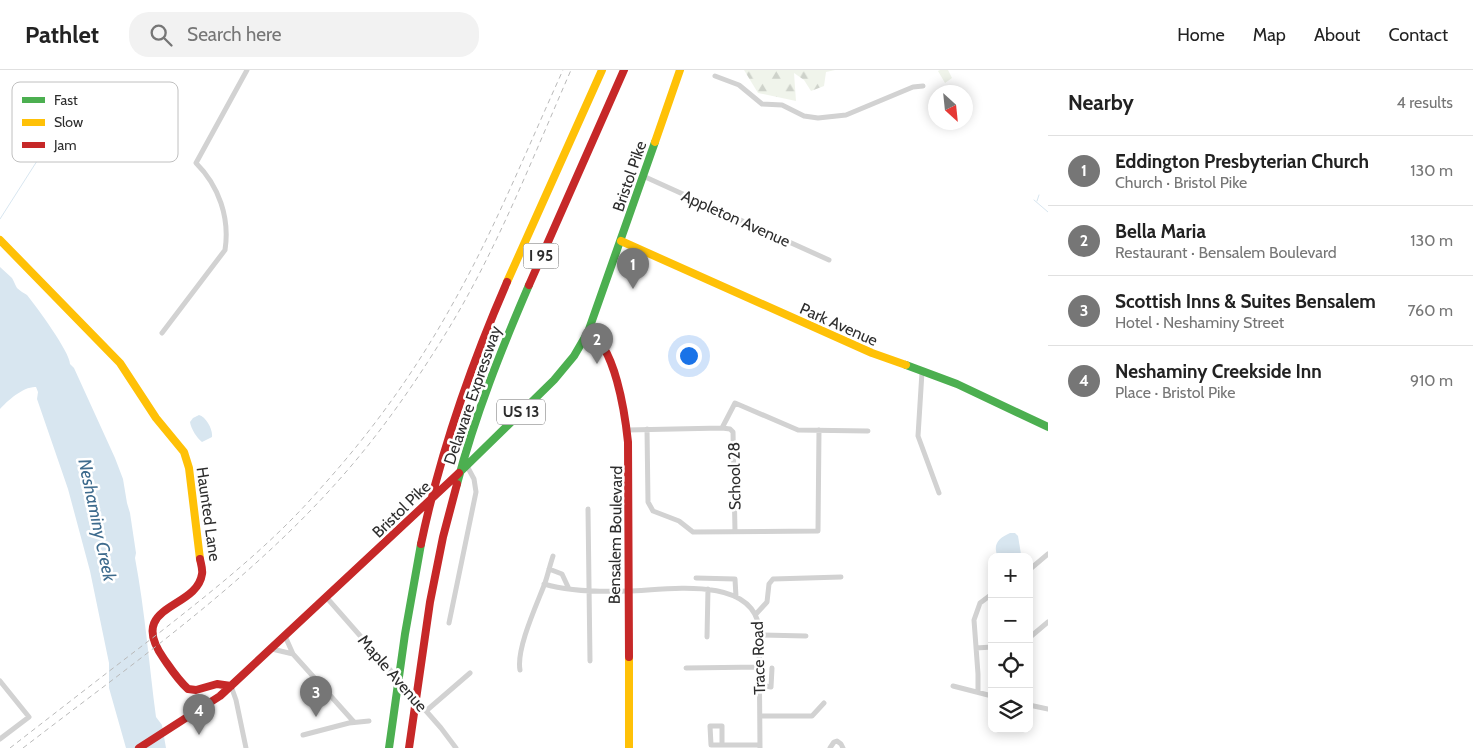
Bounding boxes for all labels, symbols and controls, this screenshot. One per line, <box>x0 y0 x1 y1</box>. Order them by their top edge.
search box <box>129 12 479 57</box>
text: Pathlet <box>25 20 99 49</box>
icon: search <box>147 21 175 49</box>
text: Search here <box>187 23 281 46</box>
text: Home <box>1177 24 1225 46</box>
text: Map <box>1253 24 1286 46</box>
text: About <box>1314 24 1360 46</box>
text: Contact <box>1388 24 1448 46</box>
legend <box>12 82 178 162</box>
north arrow <box>928 85 973 130</box>
text: Nearby <box>1068 90 1134 115</box>
text: Fast <box>54 91 78 109</box>
text: 4 results <box>1396 93 1453 112</box>
text: Slow <box>54 113 83 131</box>
text: Jam <box>53 136 76 154</box>
street label: Bristol Pike <box>609 138 650 214</box>
text: Eddington Presbyterian Church <box>1115 150 1369 173</box>
text: 1 <box>1081 161 1087 180</box>
text: 130 m <box>1410 161 1453 180</box>
text: Church · Bristol Pike <box>1115 173 1247 192</box>
street label: Appleton Avenue <box>678 186 793 251</box>
text: Bella Maria <box>1115 220 1206 243</box>
text: 2 <box>1080 231 1088 250</box>
text: 130 m <box>1410 231 1453 250</box>
text: Restaurant · Bensalem Boulevard <box>1115 243 1337 262</box>
road number: I 95 <box>524 244 558 268</box>
pin: 1 <box>617 248 649 289</box>
text: Scottish Inns & Suites Bensalem <box>1115 290 1376 313</box>
street label: Park Avenue <box>797 299 881 350</box>
text: 3 <box>1080 301 1088 320</box>
text: 760 m <box>1407 301 1453 320</box>
text: Hotel · Neshaminy Street <box>1115 313 1284 332</box>
street label: Delaware Expressway <box>440 323 505 467</box>
pin: 2 <box>581 323 613 364</box>
your location <box>676 343 702 369</box>
text: Neshaminy Creekside Inn <box>1115 360 1322 383</box>
text: 4 <box>1079 371 1089 390</box>
text: 910 m <box>1410 371 1453 390</box>
text: Place · Bristol Pike <box>1115 383 1235 402</box>
road number: US 13 <box>497 400 545 424</box>
street label: School 28 <box>724 442 745 510</box>
water label: Neshaminy Creek <box>73 457 121 585</box>
street label: Haunted Lane <box>192 466 225 562</box>
street label: Bensalem Boulevard <box>605 466 626 604</box>
street label: Bristol Pike <box>368 477 434 542</box>
map controls <box>988 553 1033 733</box>
button: + <box>988 553 1033 598</box>
button: − <box>988 598 1033 643</box>
street label: Trace Road <box>748 621 769 695</box>
street label: Maple Avenue <box>354 631 431 716</box>
button: locate <box>988 643 1033 688</box>
pin: 3 <box>300 676 332 717</box>
button: layers <box>988 688 1033 733</box>
pin: 4 <box>183 694 215 735</box>

